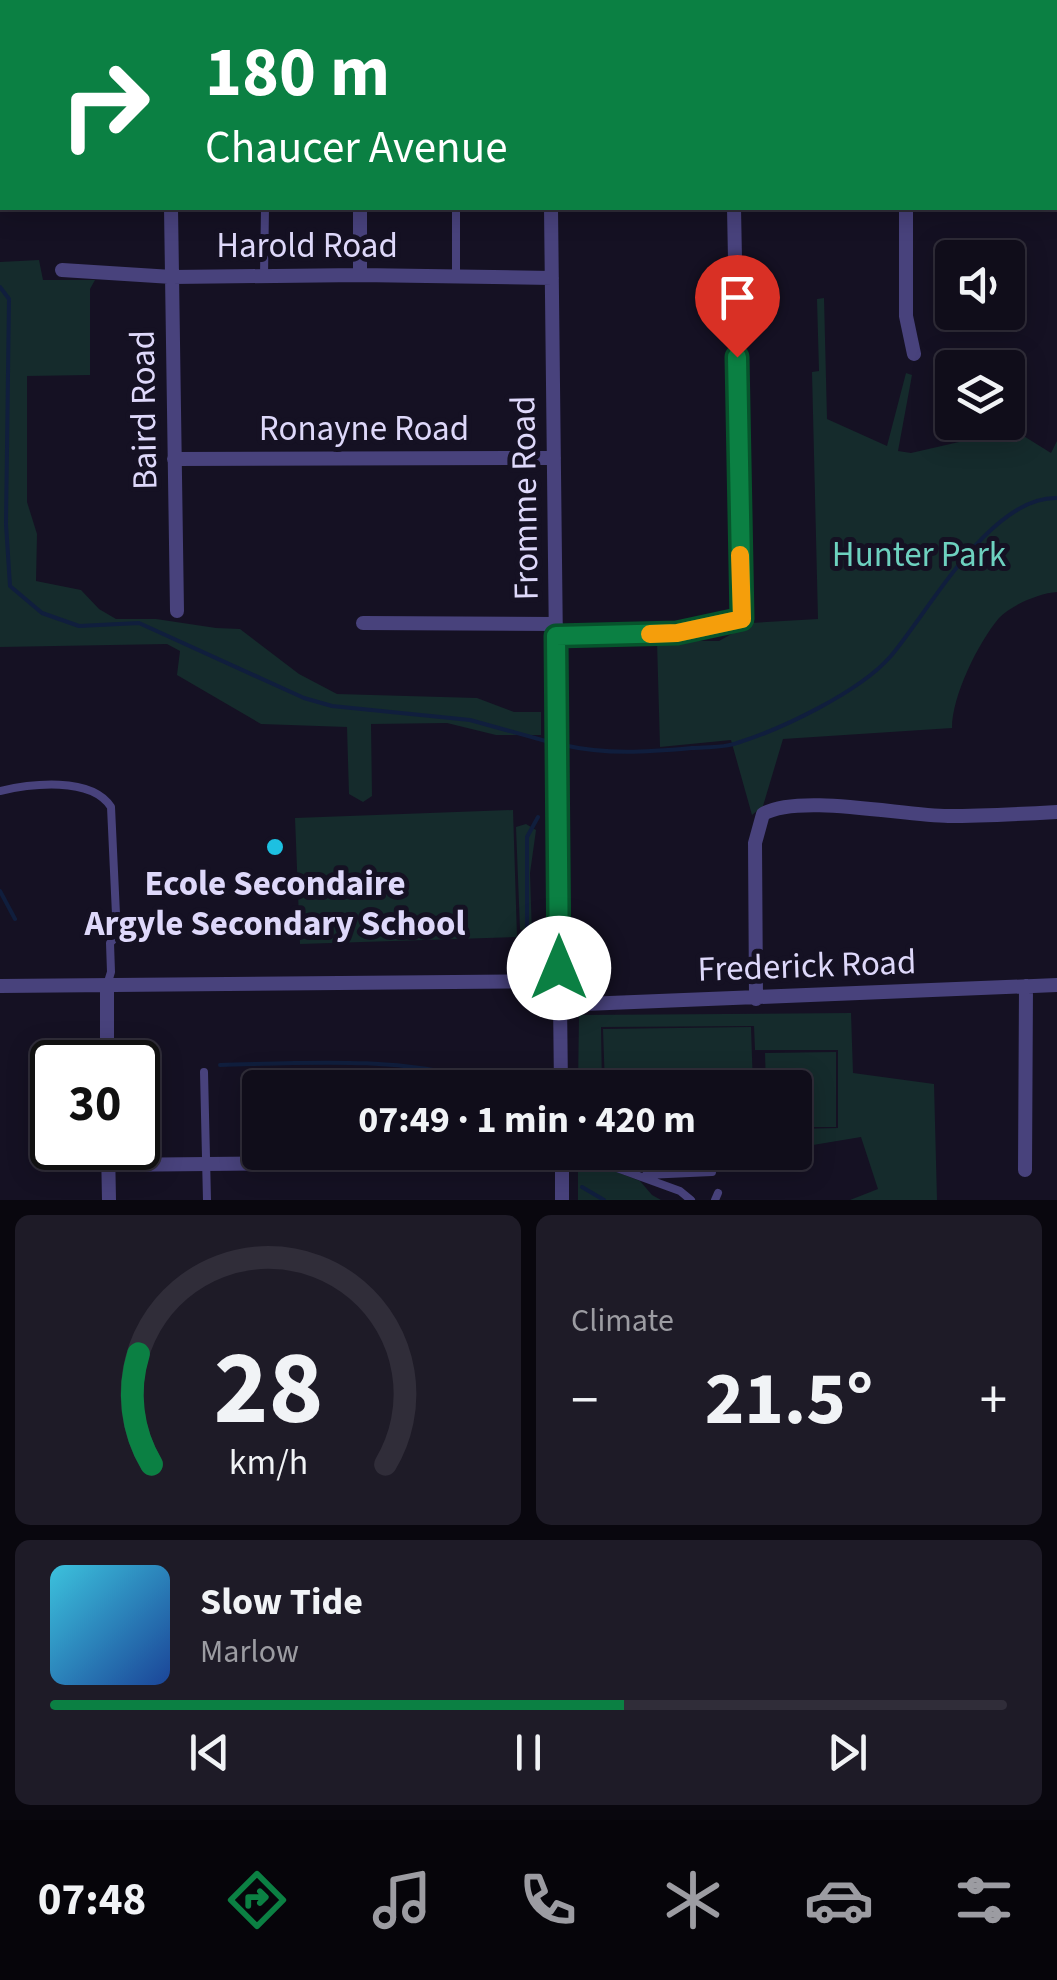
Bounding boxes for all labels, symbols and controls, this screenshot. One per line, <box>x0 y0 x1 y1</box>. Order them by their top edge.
text: 180 m <box>205 23 390 123</box>
icon: right <box>40 40 170 170</box>
text: Chaucer Avenue <box>205 116 508 180</box>
street label: Harold Road <box>216 221 398 271</box>
map controls <box>935 240 1025 440</box>
button: sound <box>935 240 1025 330</box>
pin <box>695 255 780 358</box>
icon: arrive <box>710 270 765 325</box>
street label: Baird Road <box>118 329 170 491</box>
button: layers <box>935 350 1025 440</box>
street label: Fromme Road <box>498 395 552 601</box>
street label: Ronayne Road <box>259 404 469 454</box>
park label: Hunter Park <box>832 530 1007 580</box>
marker: Ecole Secondaire Argyle Secondary School <box>264 836 286 858</box>
place label: Ecole Secondaire Argyle Secondary School <box>84 859 465 949</box>
position arrow <box>507 916 611 1020</box>
street label: Frederick Road <box>697 937 917 995</box>
speed limit sign: 30 <box>30 1040 160 1170</box>
text: 07:49 · 1 min · 420 m <box>358 1093 696 1147</box>
text: Climate <box>571 1298 674 1344</box>
text: 28 <box>213 1316 323 1464</box>
text: 21.5° <box>705 1346 873 1453</box>
text: − <box>571 1362 598 1440</box>
text: + <box>980 1362 1007 1440</box>
text: km/h <box>228 1437 308 1488</box>
text: Slow Tide <box>200 1575 363 1629</box>
text: Marlow <box>200 1629 299 1675</box>
icon: previous <box>182 1725 237 1780</box>
icon: pause <box>501 1725 556 1780</box>
icon: next <box>820 1725 875 1780</box>
icon: directions <box>222 1865 292 1935</box>
icon: music <box>367 1865 437 1935</box>
icon: phone <box>513 1865 583 1935</box>
icon: climate <box>658 1865 728 1935</box>
icon: car <box>804 1865 874 1935</box>
icon: filters <box>949 1865 1019 1935</box>
text: 07:48 <box>38 1868 146 1932</box>

